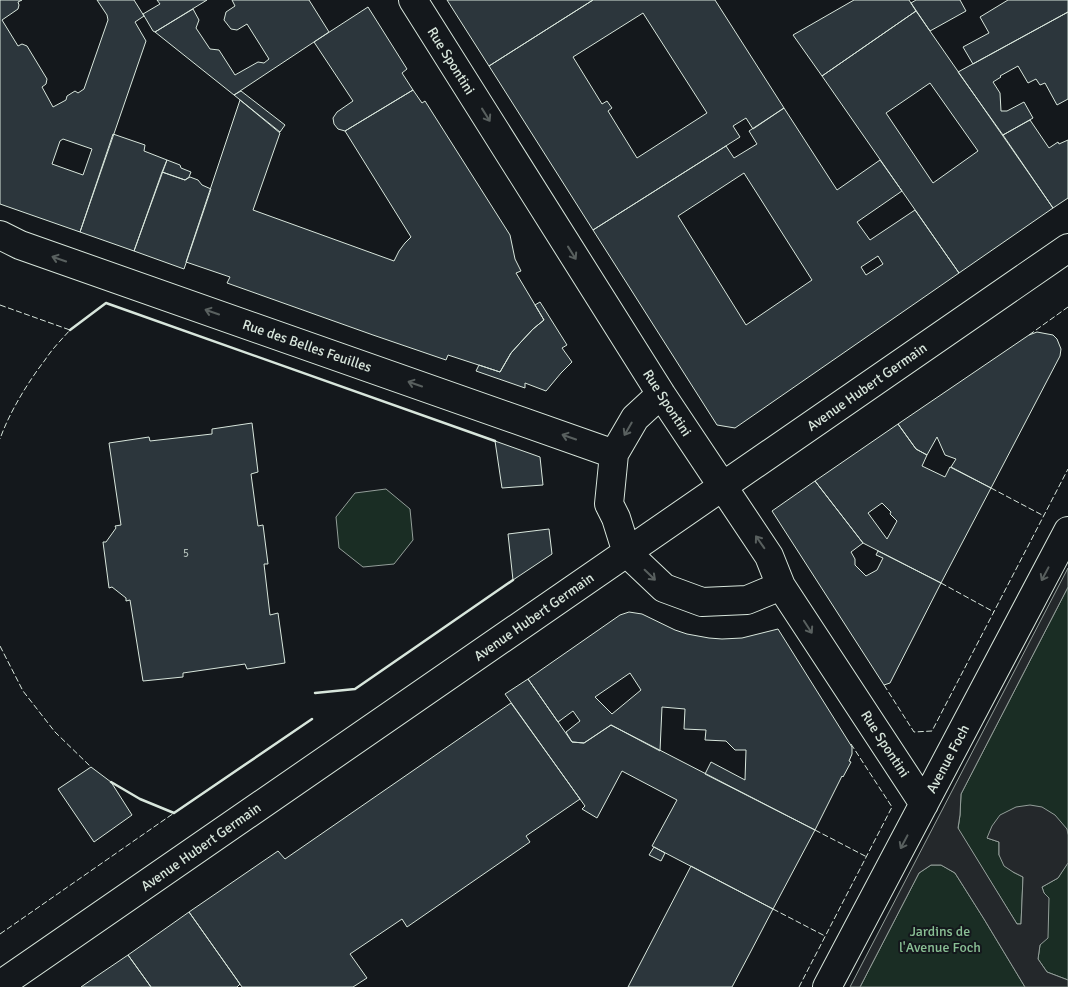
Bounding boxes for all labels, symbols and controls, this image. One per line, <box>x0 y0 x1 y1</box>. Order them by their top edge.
street label: Rue Spontini <box>424 24 478 98</box>
one-way arrow <box>481 108 491 122</box>
one-way arrow <box>567 245 577 259</box>
one-way arrow <box>52 254 67 263</box>
one-way arrow <box>204 307 220 317</box>
street label: Rue des Belles Feuilles <box>240 316 374 376</box>
street label: Avenue Hubert Germain <box>804 339 930 435</box>
street label: Rue Spontini <box>639 366 695 440</box>
one-way arrow <box>407 378 423 388</box>
one-way arrow <box>623 422 633 437</box>
one-way arrow <box>561 432 577 441</box>
one-way arrow <box>755 536 765 550</box>
house number: 5 <box>183 547 189 560</box>
one-way arrow <box>1040 567 1050 582</box>
street label: Avenue Hubert Germain <box>471 569 597 665</box>
one-way arrow <box>644 569 656 581</box>
one-way arrow <box>803 619 813 633</box>
street label: Rue Spontini <box>857 707 913 781</box>
street label: Avenue Foch <box>923 722 973 796</box>
street label: Avenue Hubert Germain <box>138 799 264 895</box>
one-way arrow <box>899 834 908 849</box>
park label: Jardins de l'Avenue Foch <box>899 923 981 956</box>

